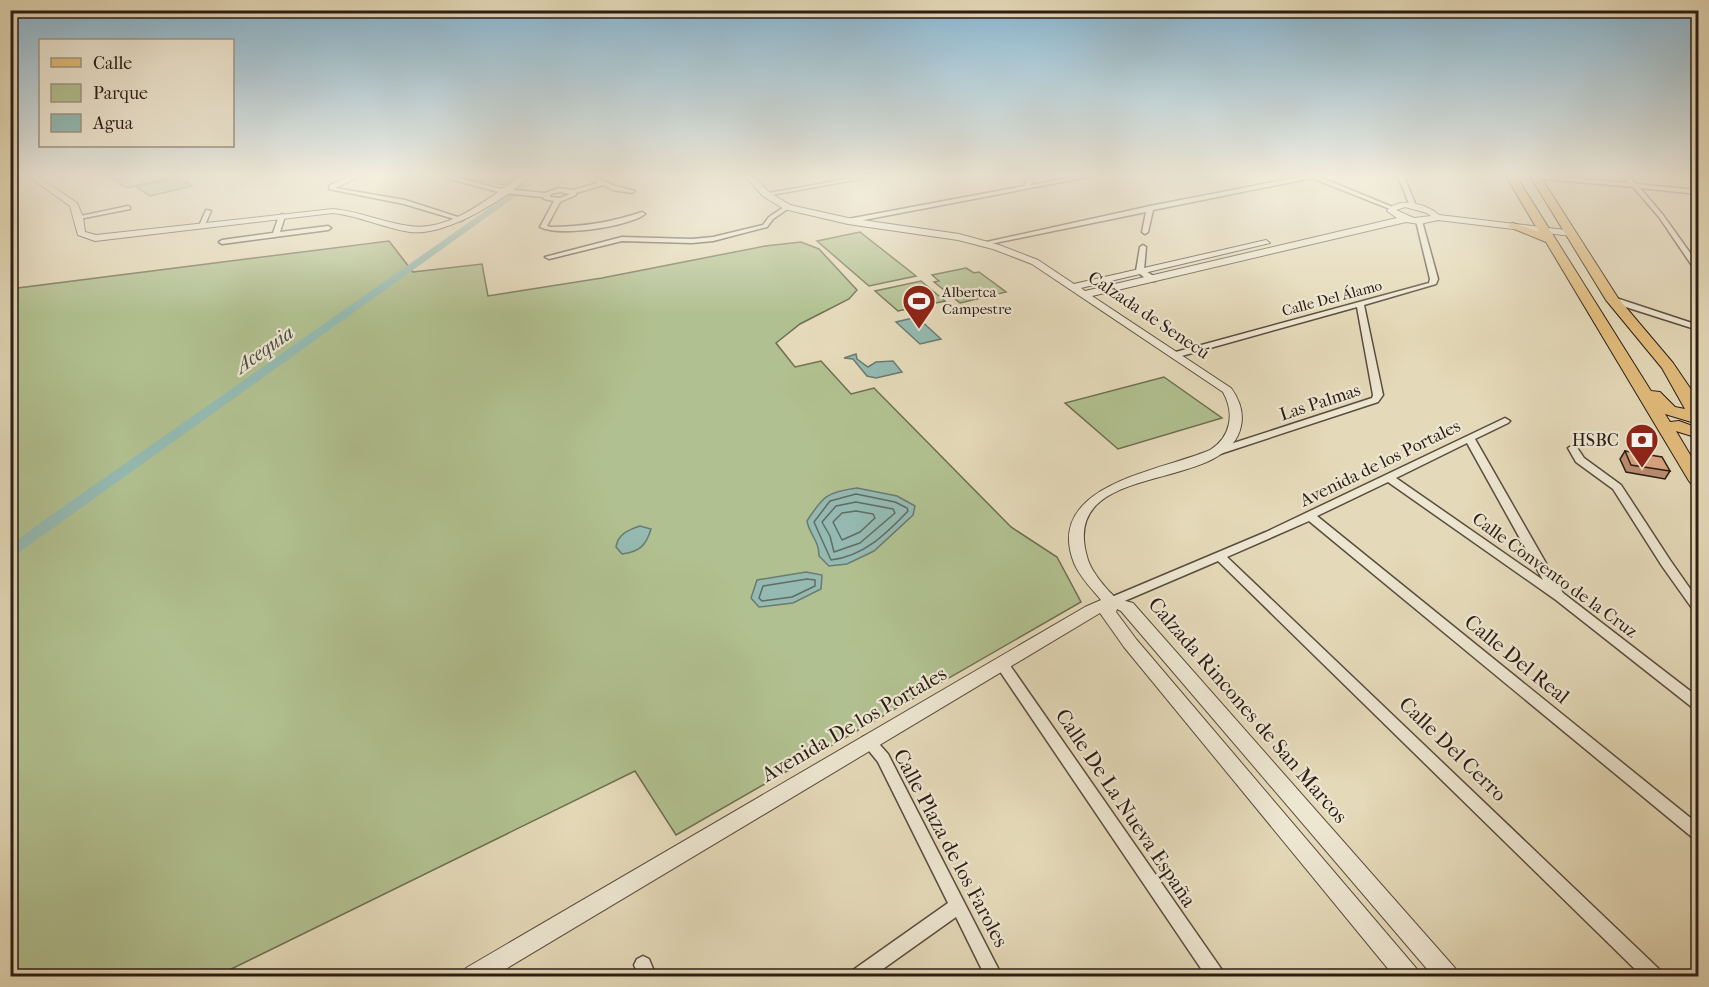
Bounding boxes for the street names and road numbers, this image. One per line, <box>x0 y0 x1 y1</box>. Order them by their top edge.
street label: Calzada de Senecú <box>1084 267 1213 364</box>
street label: Calle Del Álamo <box>1280 276 1384 320</box>
street label: Las Palmas <box>1277 379 1364 425</box>
street label: Avenida de los Portales <box>1296 415 1464 512</box>
street label: Calle Convento de la Cruz <box>1468 508 1641 642</box>
street label: Calzada Rincones de San Marcos <box>1143 592 1353 828</box>
street label: Calle Del Real <box>1460 609 1574 709</box>
street label: Avenida De los Portales <box>756 661 951 787</box>
street label: Calle Del Cerro <box>1394 692 1512 806</box>
street label: Calle De La Nueva España <box>1051 704 1201 912</box>
street label: Calle Plaza de los Faroles <box>889 745 1014 951</box>

